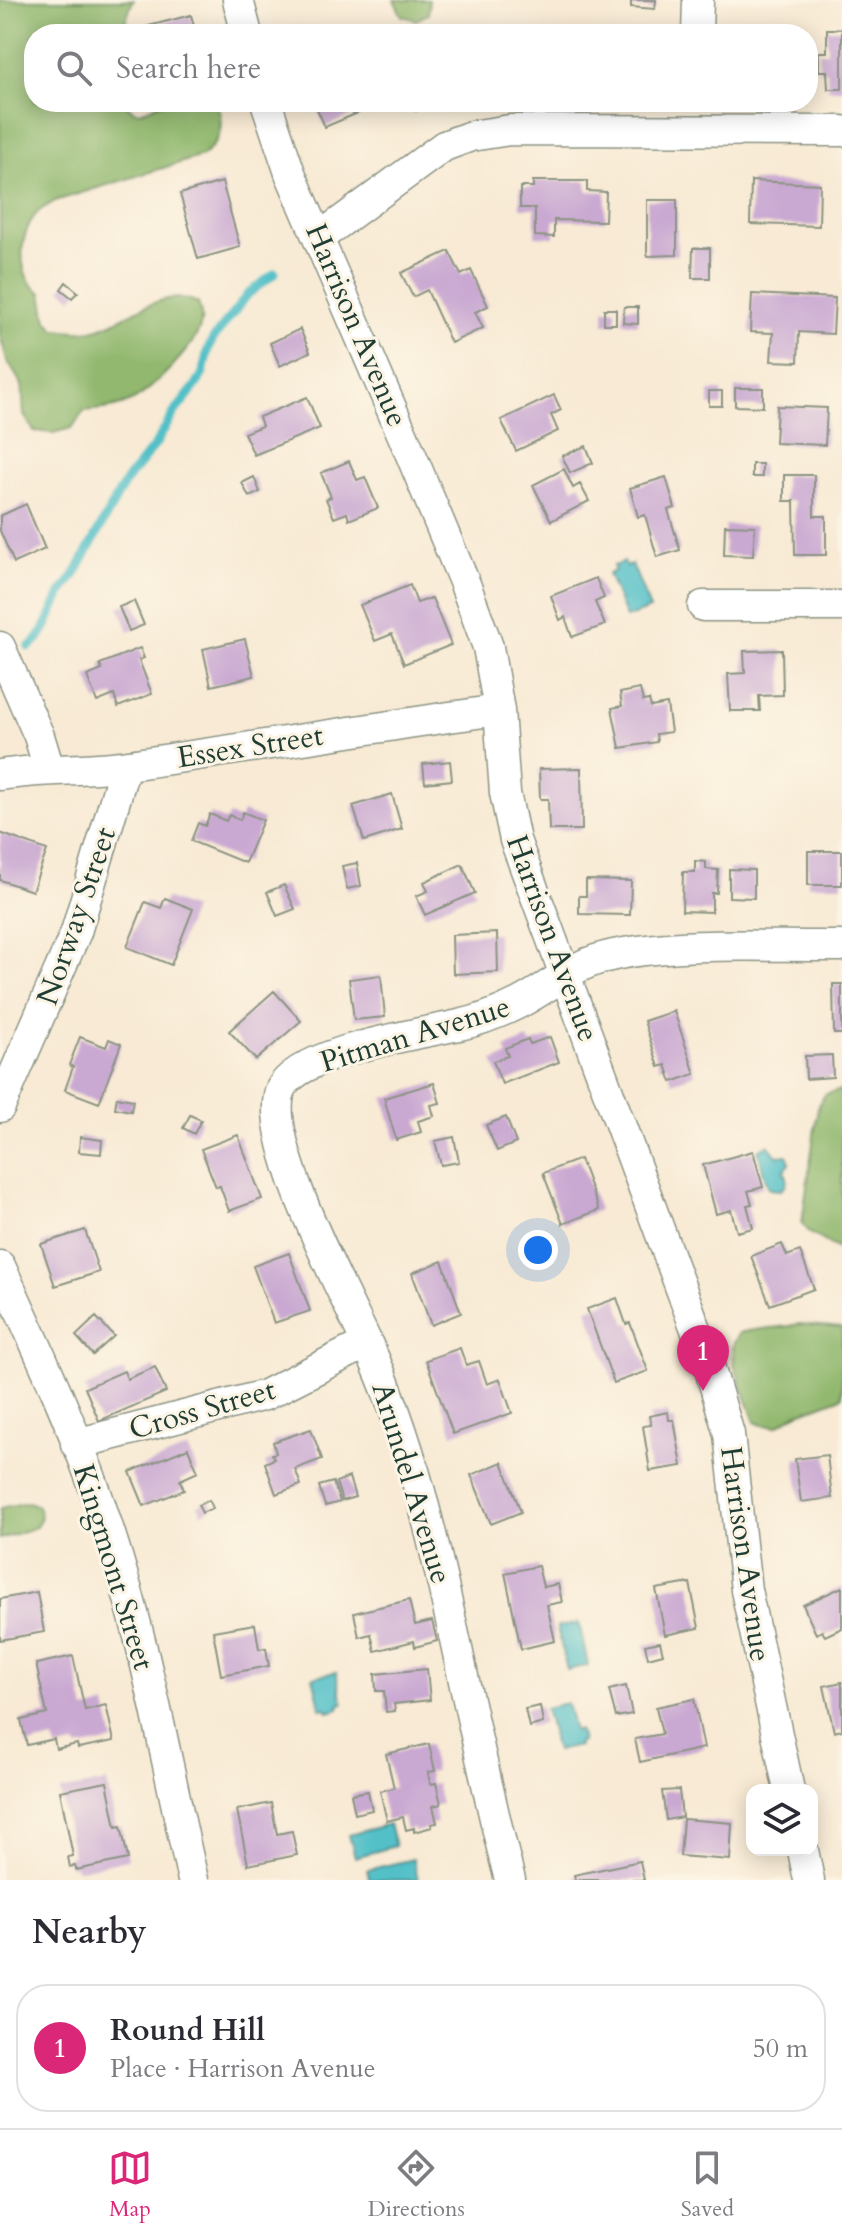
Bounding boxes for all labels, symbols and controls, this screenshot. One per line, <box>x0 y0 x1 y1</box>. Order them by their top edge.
search box <box>24 24 818 112</box>
icon: search <box>52 46 96 90</box>
text: Search here <box>116 48 261 89</box>
street label: Harrison Avenue <box>295 217 418 433</box>
street label: Essex Street <box>174 715 327 778</box>
street label: Norway Street <box>27 821 126 1011</box>
street label: Harrison Avenue <box>496 829 609 1047</box>
street label: Pitman Avenue <box>315 986 515 1083</box>
your location <box>518 1230 558 1270</box>
pin: 1 <box>677 1325 729 1391</box>
street label: Cross Street <box>124 1369 281 1450</box>
street label: Arundel Avenue <box>361 1378 462 1589</box>
street label: Harrison Avenue <box>710 1444 781 1664</box>
street label: Kingmont Street <box>63 1459 164 1675</box>
map controls <box>746 1784 818 1856</box>
button: layers <box>746 1784 818 1856</box>
text: Nearby <box>32 1909 147 1955</box>
text: Round Hill <box>110 2010 265 2051</box>
text: 1 <box>53 2031 67 2066</box>
text: 50 m <box>752 2031 808 2066</box>
text: Place · Harrison Avenue <box>110 2051 376 2086</box>
tab: Map <box>108 2146 152 2224</box>
tab: Directions <box>368 2146 465 2224</box>
tab: Saved <box>681 2146 734 2224</box>

